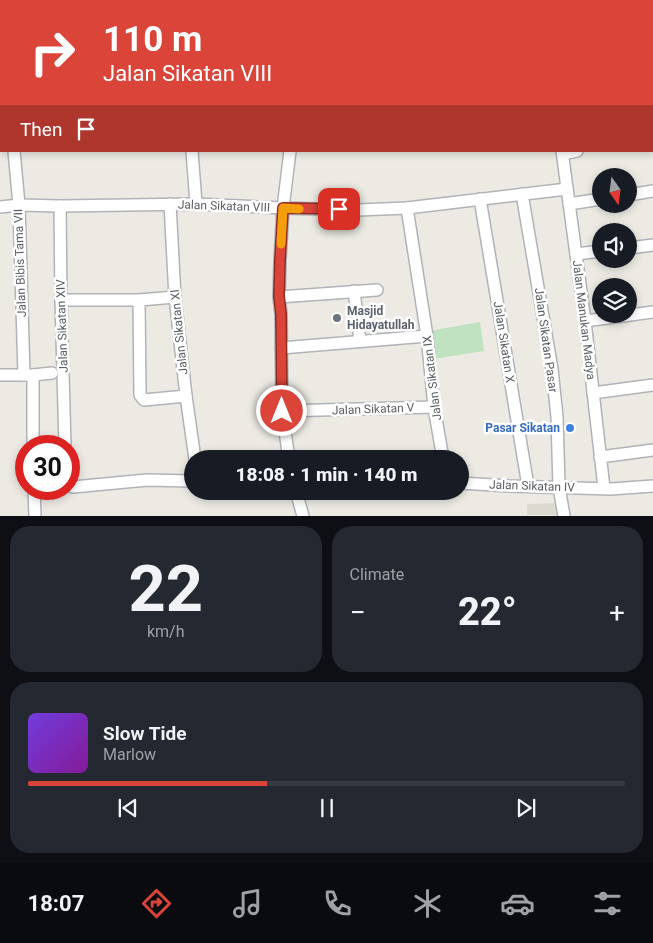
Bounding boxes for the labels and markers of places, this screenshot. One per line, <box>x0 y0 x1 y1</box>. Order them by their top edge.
pin <box>318 188 360 230</box>
place label: Masjid Hidayatullah <box>347 304 415 332</box>
marker: Masjid Hidayatullah <box>331 312 343 324</box>
place label: Pasar Sikatan <box>485 421 560 435</box>
marker: Pasar Sikatan <box>564 422 576 434</box>

